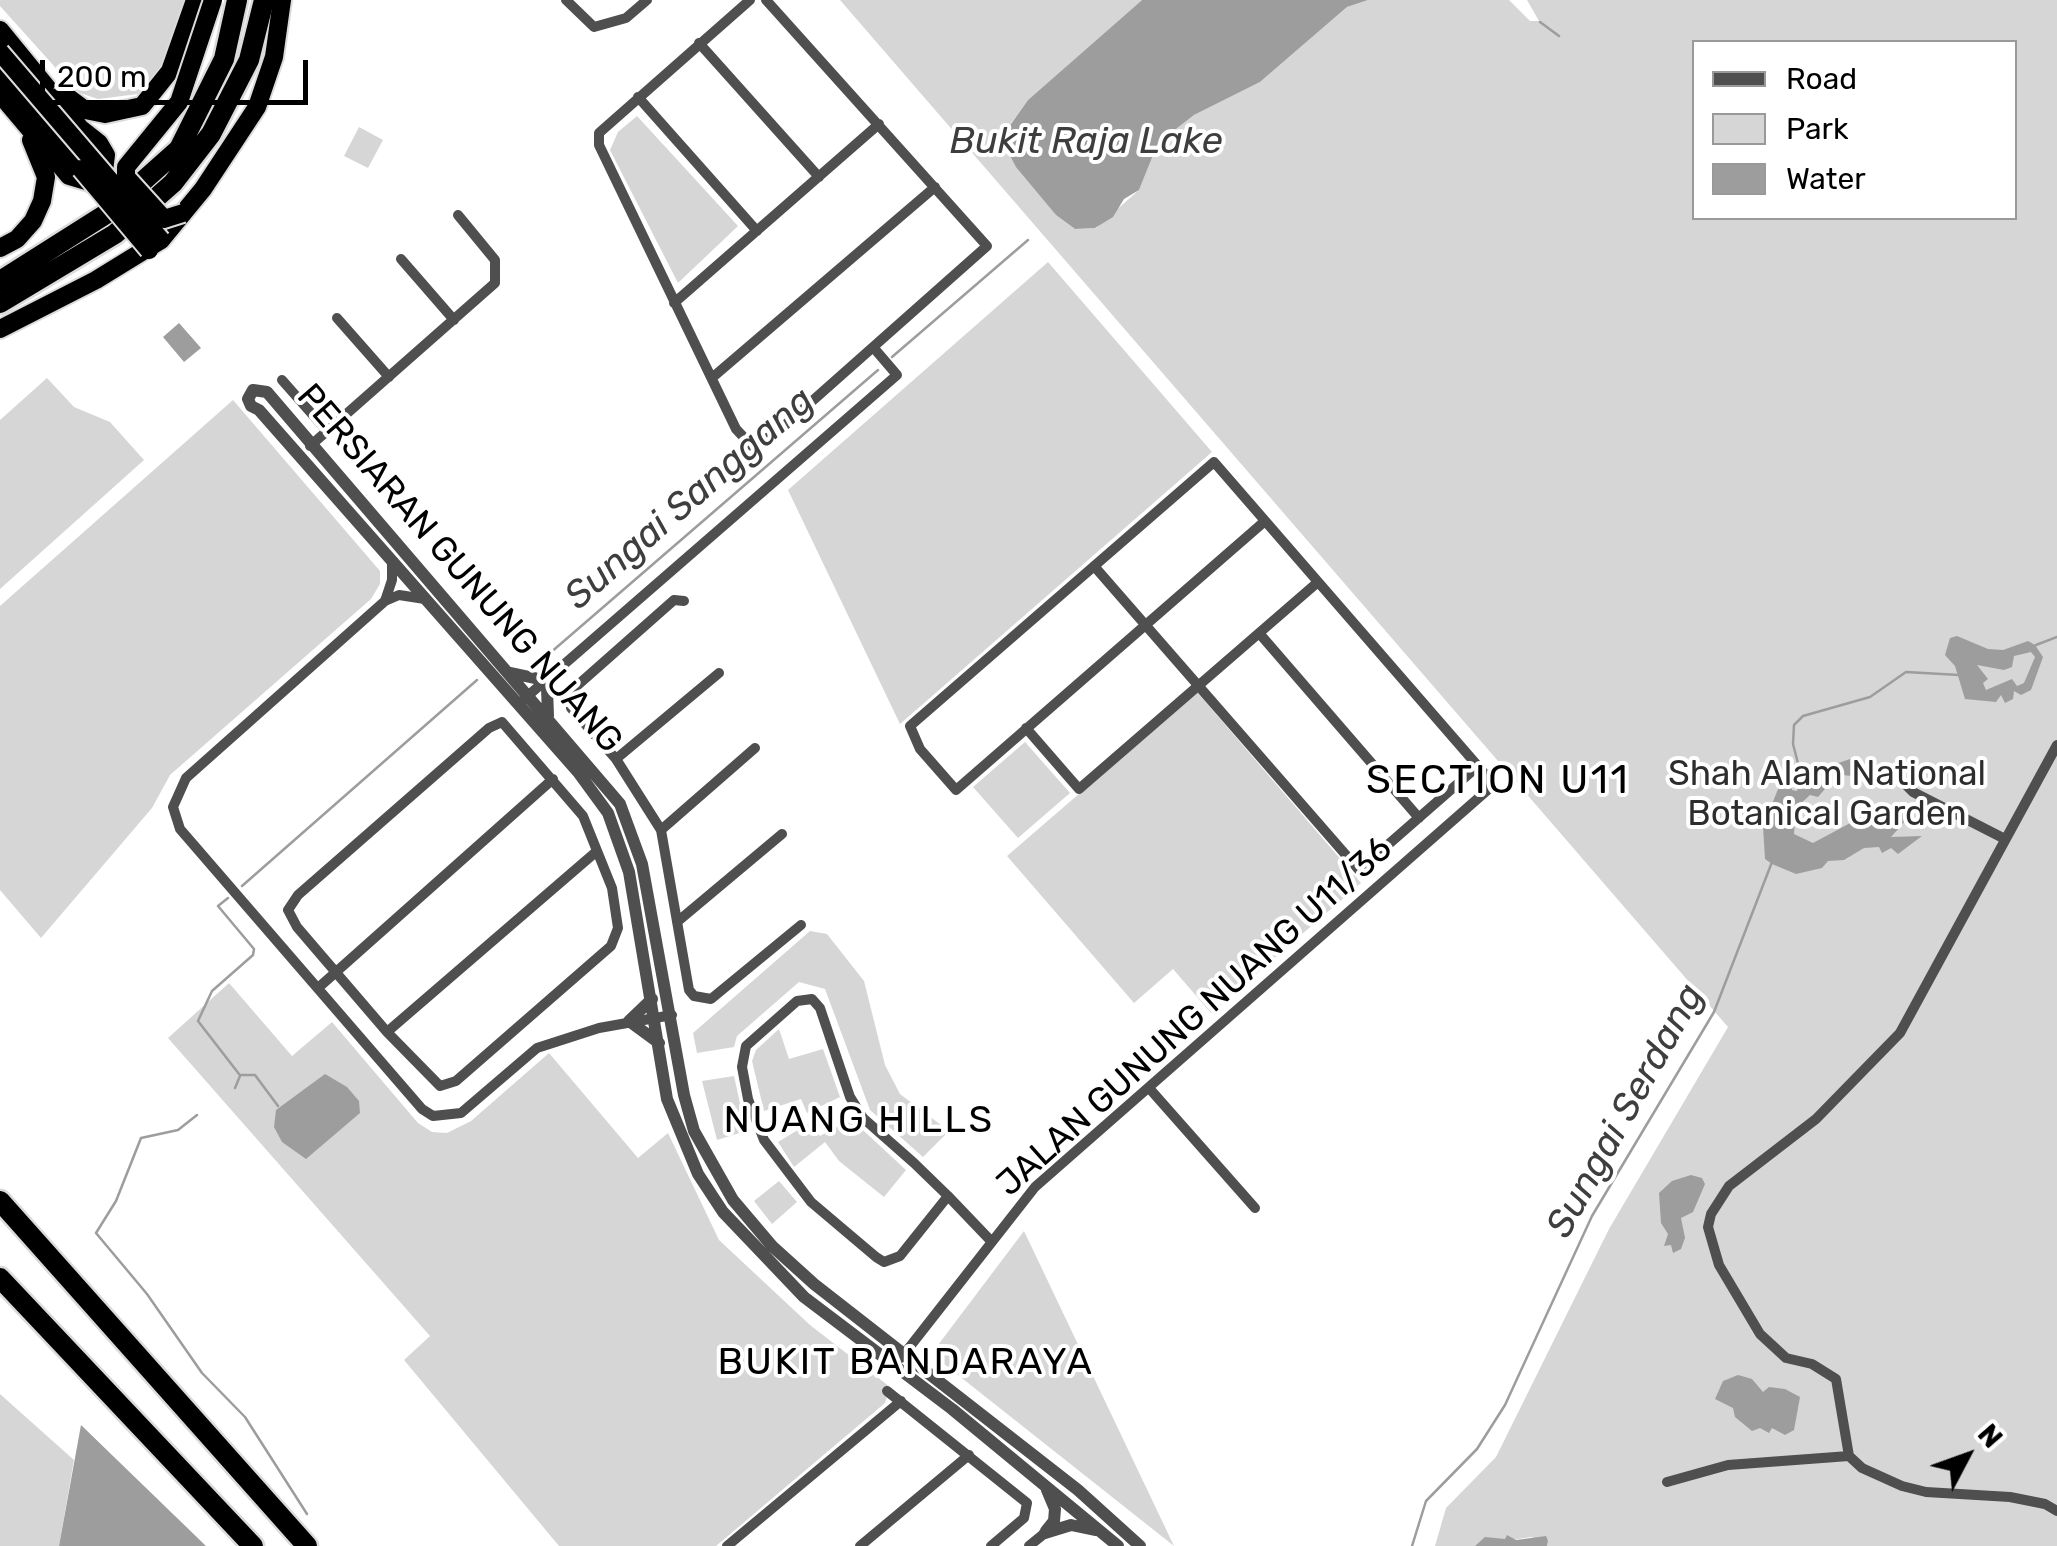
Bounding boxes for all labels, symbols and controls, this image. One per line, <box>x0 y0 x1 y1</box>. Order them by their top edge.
scale bar <box>45 40 312 102</box>
legend <box>1692 40 2017 220</box>
text: 200 m <box>57 59 147 95</box>
text: Road <box>1786 61 1857 97</box>
text: Park <box>1786 111 1848 147</box>
water label: Bukit Raja Lake <box>949 119 1223 165</box>
text: Water <box>1786 161 1866 197</box>
street label: PERSIARAN GUNUNG NUANG <box>287 376 631 762</box>
water label: Sungai Sanggang <box>556 378 824 620</box>
park label: Shah Alam National Botanical Garden <box>1668 754 1986 836</box>
district label: SECTION U11 <box>1366 757 1630 805</box>
street label: JALAN GUNUNG NUANG U11/36 <box>989 828 1401 1206</box>
water label: Sungai Serdang <box>1538 976 1714 1246</box>
district label: NUANG HILLS <box>723 1098 995 1144</box>
district label: BUKIT BANDARAYA <box>717 1340 1095 1386</box>
north arrow <box>1917 1406 2017 1506</box>
text: N <box>1971 1418 2009 1454</box>

